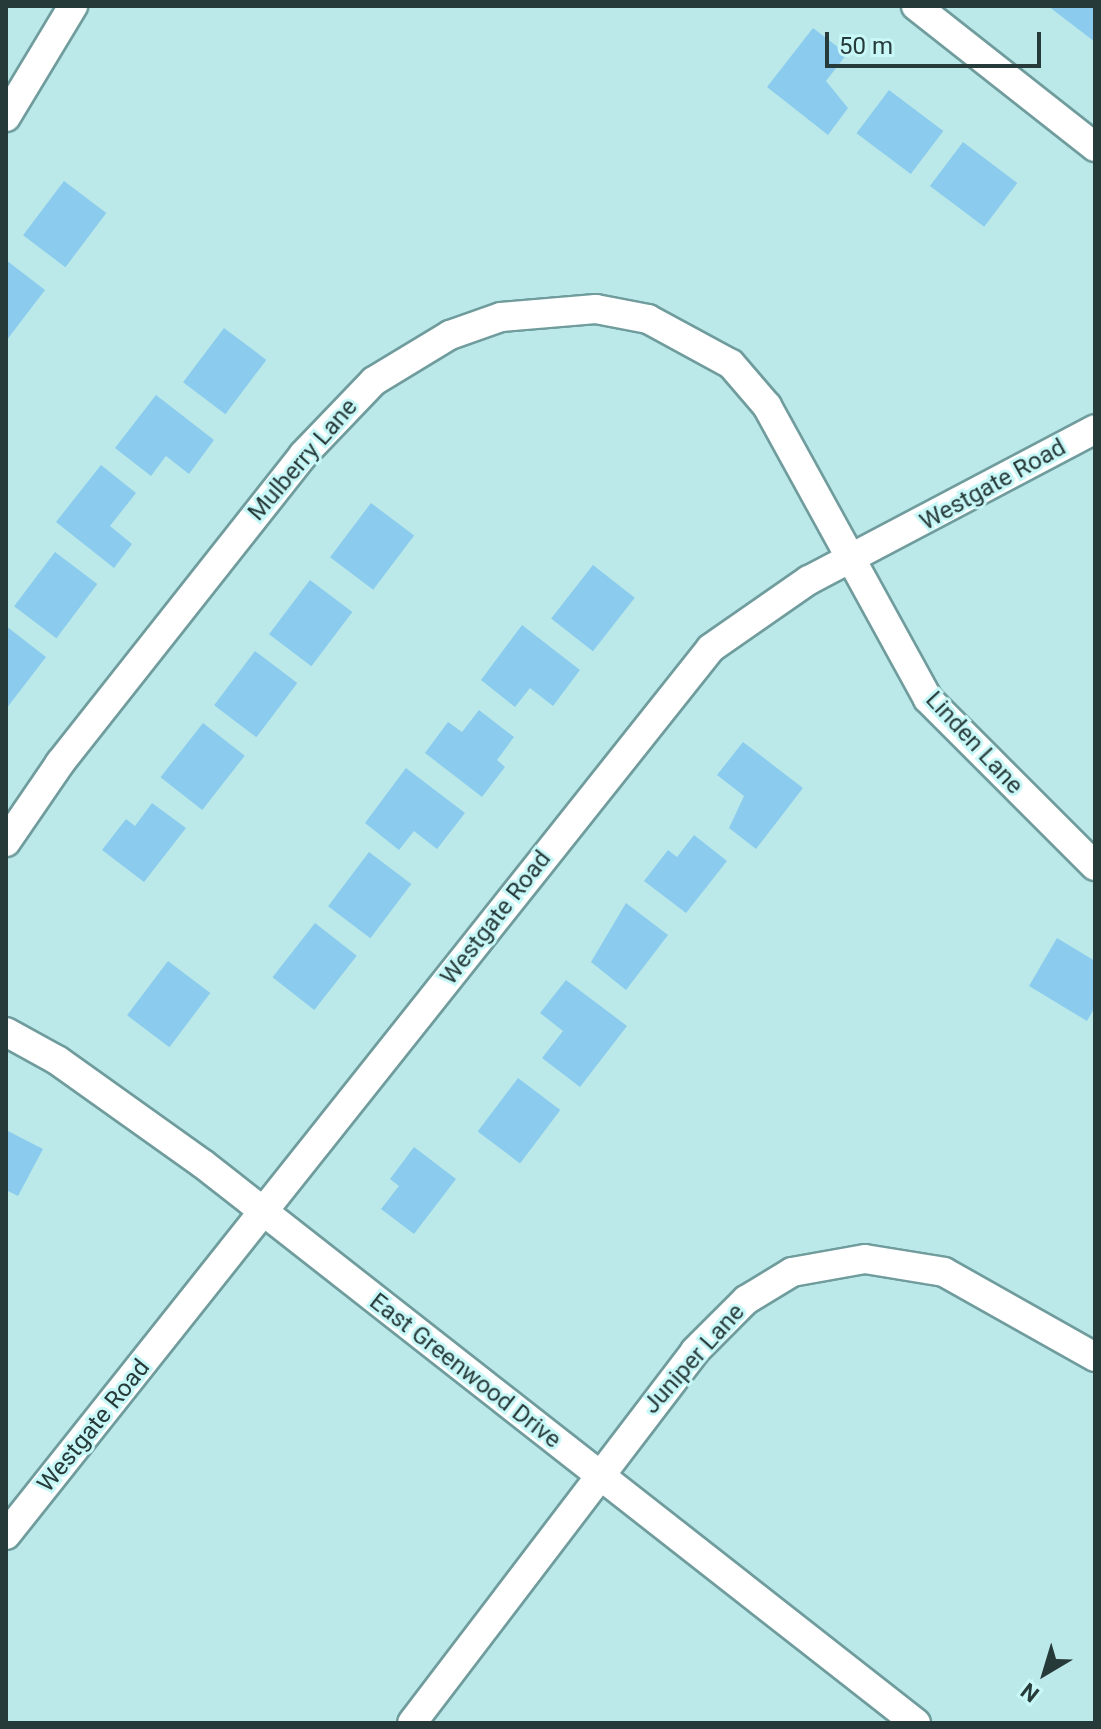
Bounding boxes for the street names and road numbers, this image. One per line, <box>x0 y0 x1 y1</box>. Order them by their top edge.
street label: Mulberry Lane <box>242 393 364 527</box>
street label: Westgate Road <box>915 433 1071 537</box>
street label: Linden Lane <box>919 686 1029 800</box>
street label: Westgate Road <box>435 845 557 991</box>
street label: East Greenwood Drive <box>364 1287 566 1455</box>
street label: Juniper Lane <box>637 1298 751 1420</box>
street label: Westgate Road <box>32 1354 156 1498</box>

